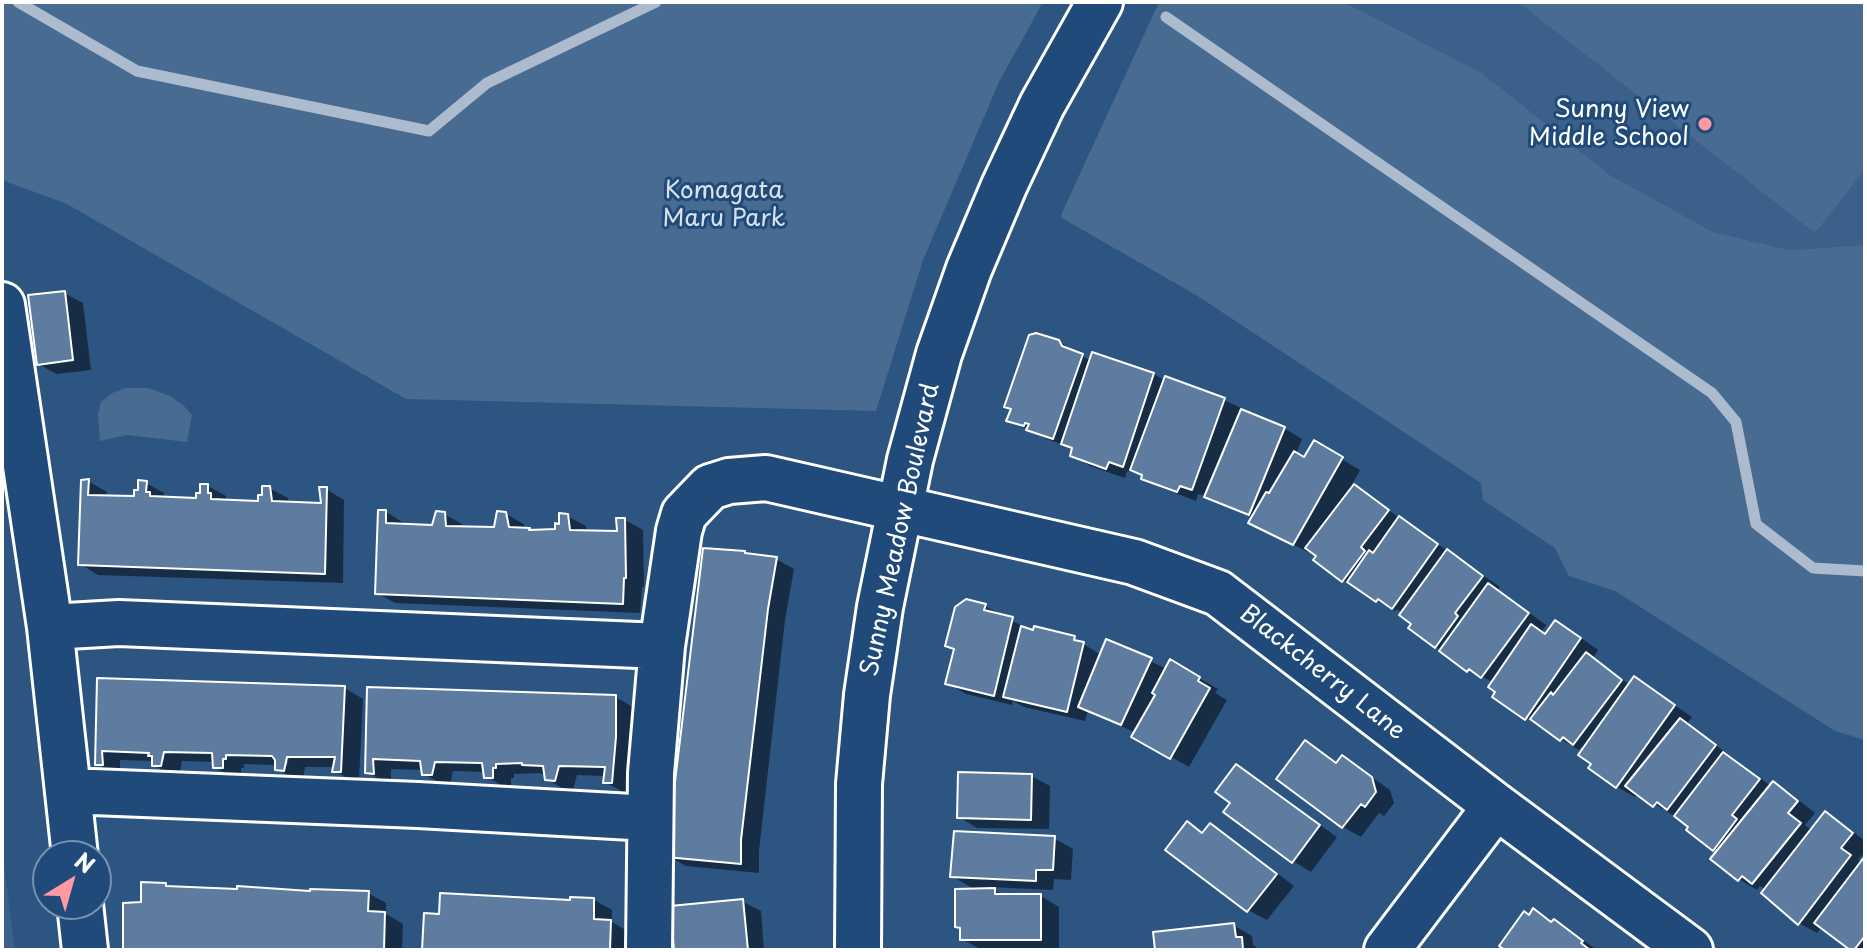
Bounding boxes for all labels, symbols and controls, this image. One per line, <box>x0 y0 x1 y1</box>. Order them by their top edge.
place label: Sunny View Middle School <box>1529 96 1689 152</box>
marker: Sunny View Middle School <box>1696 115 1714 133</box>
park label: Komagata Maru Park <box>663 177 785 233</box>
street label: Sunny Meadow Boulevard <box>856 381 946 679</box>
street label: Blackcherry Lane <box>1233 599 1411 747</box>
north arrow <box>32 840 112 920</box>
text: N <box>69 844 102 880</box>

